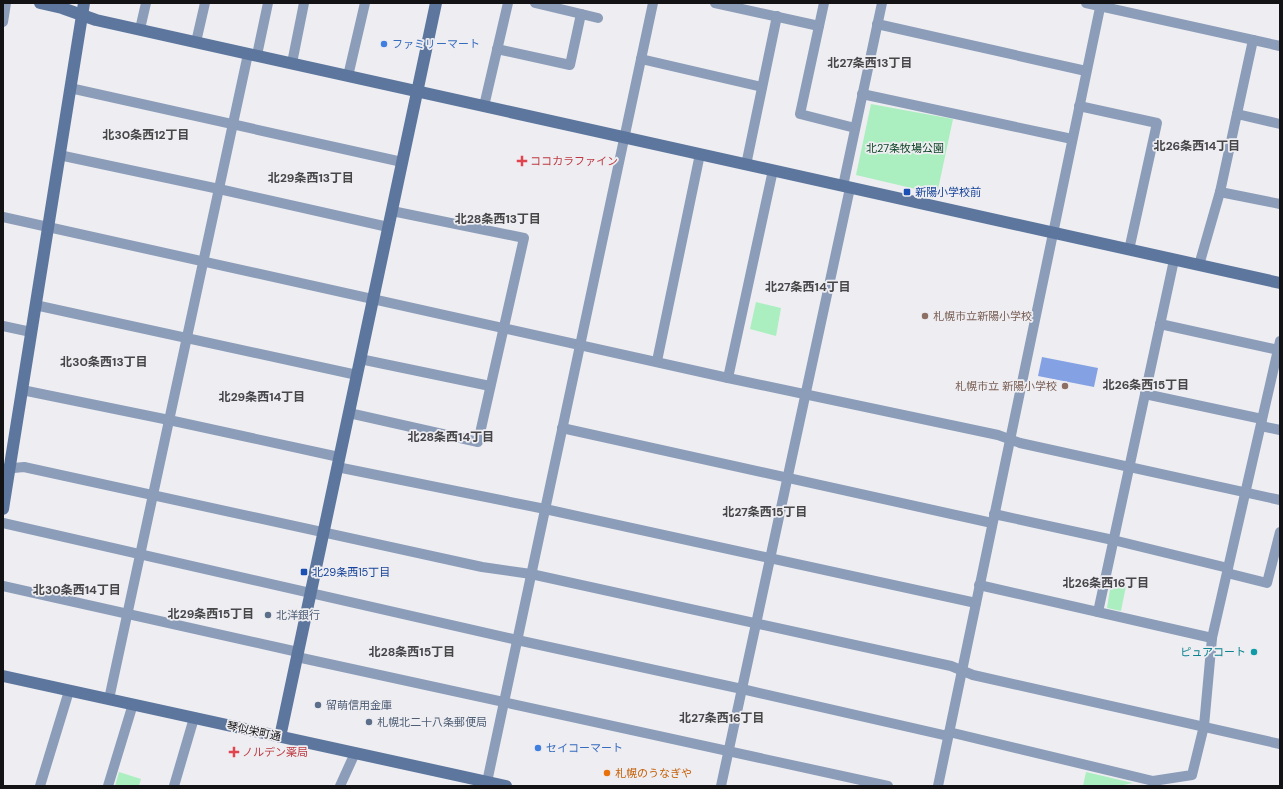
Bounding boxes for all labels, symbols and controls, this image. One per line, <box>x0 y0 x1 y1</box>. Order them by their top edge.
place label: ファミリーマート <box>392 37 480 51</box>
marker: ファミリーマート <box>379 39 389 49</box>
district label: 北27条西13丁目 <box>828 55 912 71</box>
district label: 北30条西12丁目 <box>103 127 189 143</box>
district label: 北26条西14丁目 <box>1154 138 1240 154</box>
park label: 北27条牧場公園 <box>866 141 944 155</box>
place label: ココカラファイン <box>530 154 618 168</box>
marker: ココカラファイン <box>517 156 527 166</box>
district label: 北29条西13丁目 <box>268 170 354 186</box>
place label: 新陽小学校前 <box>915 185 981 199</box>
marker: 新陽小学校前 <box>902 187 912 197</box>
district label: 北28条西13丁目 <box>455 211 541 227</box>
district label: 北27条西14丁目 <box>765 279 851 295</box>
place label: 札幌市立新陽小学校 <box>933 309 1032 323</box>
marker: 札幌市立新陽小学校 <box>920 311 930 321</box>
district label: 北30条西13丁目 <box>60 354 148 370</box>
district label: 北26条西15丁目 <box>1103 377 1189 393</box>
place label: 札幌市立 新陽小学校 <box>955 379 1057 393</box>
marker: 札幌市立 新陽小学校 <box>1060 381 1070 391</box>
district label: 北29条西14丁目 <box>219 389 305 405</box>
district label: 北28条西14丁目 <box>408 429 494 445</box>
district label: 北27条西15丁目 <box>722 504 808 520</box>
place label: 北29条西15丁目 <box>312 565 390 579</box>
marker: 北29条西15丁目 <box>299 567 309 577</box>
district label: 北26条西16丁目 <box>1063 575 1149 591</box>
district label: 北30条西14丁目 <box>33 582 121 598</box>
district label: 北29条西15丁目 <box>168 606 254 622</box>
place label: 北洋銀行 <box>276 608 320 622</box>
marker: 北洋銀行 <box>263 610 273 620</box>
district label: 北28条西15丁目 <box>369 644 455 660</box>
place label: ピュアコート <box>1180 645 1246 659</box>
marker: ピュアコート <box>1249 647 1259 657</box>
place label: 留萌信用金庫 <box>326 698 392 712</box>
marker: 留萌信用金庫 <box>313 700 323 710</box>
district label: 北27条西16丁目 <box>679 710 765 726</box>
place label: 札幌北二十八条郵便局 <box>377 715 487 729</box>
marker: 札幌北二十八条郵便局 <box>364 717 374 727</box>
street label: 琴似栄町通 <box>226 718 282 744</box>
place label: セイコーマート <box>546 741 623 755</box>
marker: セイコーマート <box>533 743 543 753</box>
place label: ノルデン薬局 <box>242 745 308 759</box>
marker: ノルデン薬局 <box>229 747 239 757</box>
place label: 札幌のうなぎや <box>615 766 692 780</box>
marker: 札幌のうなぎや <box>602 768 612 778</box>

